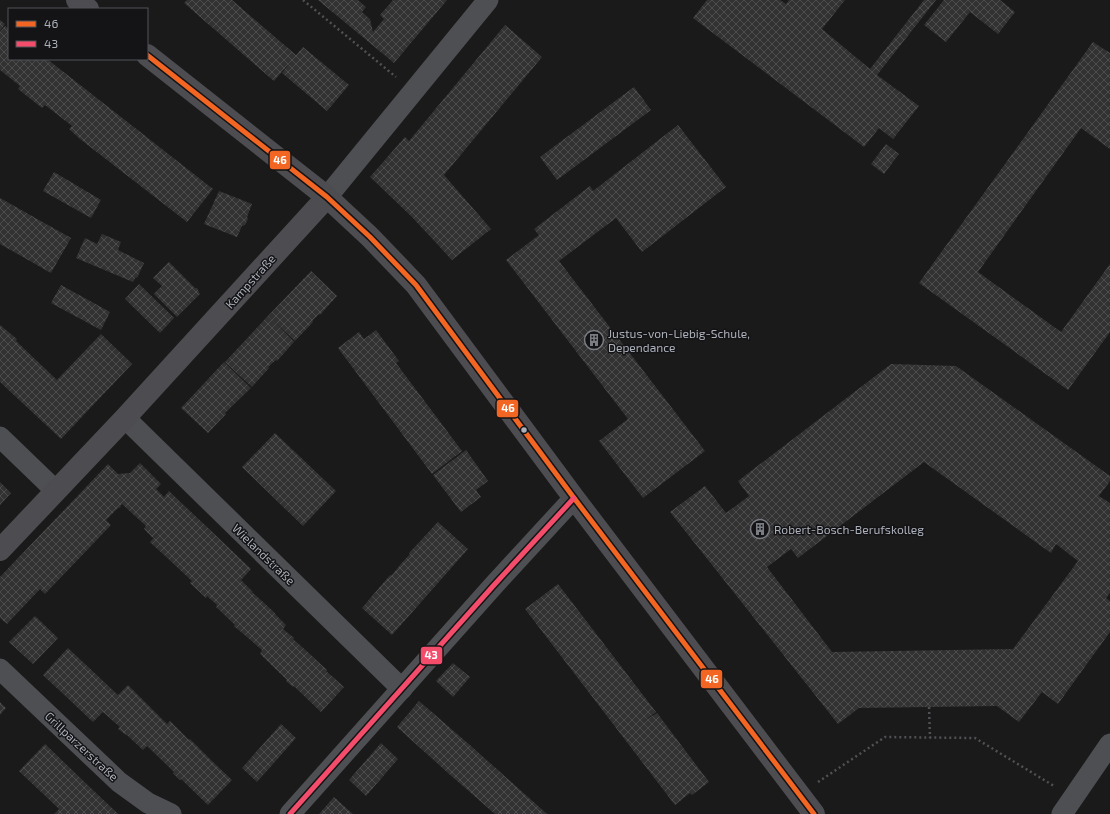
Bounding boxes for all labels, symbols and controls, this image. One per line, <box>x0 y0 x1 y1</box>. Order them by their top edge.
legend <box>8 8 148 60</box>
text: 46 <box>44 16 58 30</box>
text: 43 <box>44 36 58 50</box>
line badge: 46 <box>269 150 291 170</box>
text: 46 <box>273 153 287 166</box>
street label: Kampstraße <box>222 251 278 311</box>
place label: Justus-von-Liebig-Schule, Dependance <box>608 326 750 354</box>
building icon: Justus-von-Liebig-Schule, Dependance <box>583 329 605 351</box>
line badge: 46 <box>496 399 519 418</box>
text: 46 <box>501 401 515 414</box>
unlabelled marker <box>519 425 529 435</box>
building icon: Robert-Bosch-Berufskolleg <box>749 518 771 540</box>
street label: Wielandstraße <box>230 521 298 587</box>
place label: Robert-Bosch-Berufskolleg <box>774 522 924 536</box>
line badge: 43 <box>420 646 443 665</box>
text: 43 <box>424 648 438 661</box>
line badge: 46 <box>700 669 723 689</box>
text: 46 <box>705 672 719 685</box>
street label: Grillparzerstraße <box>43 709 121 783</box>

